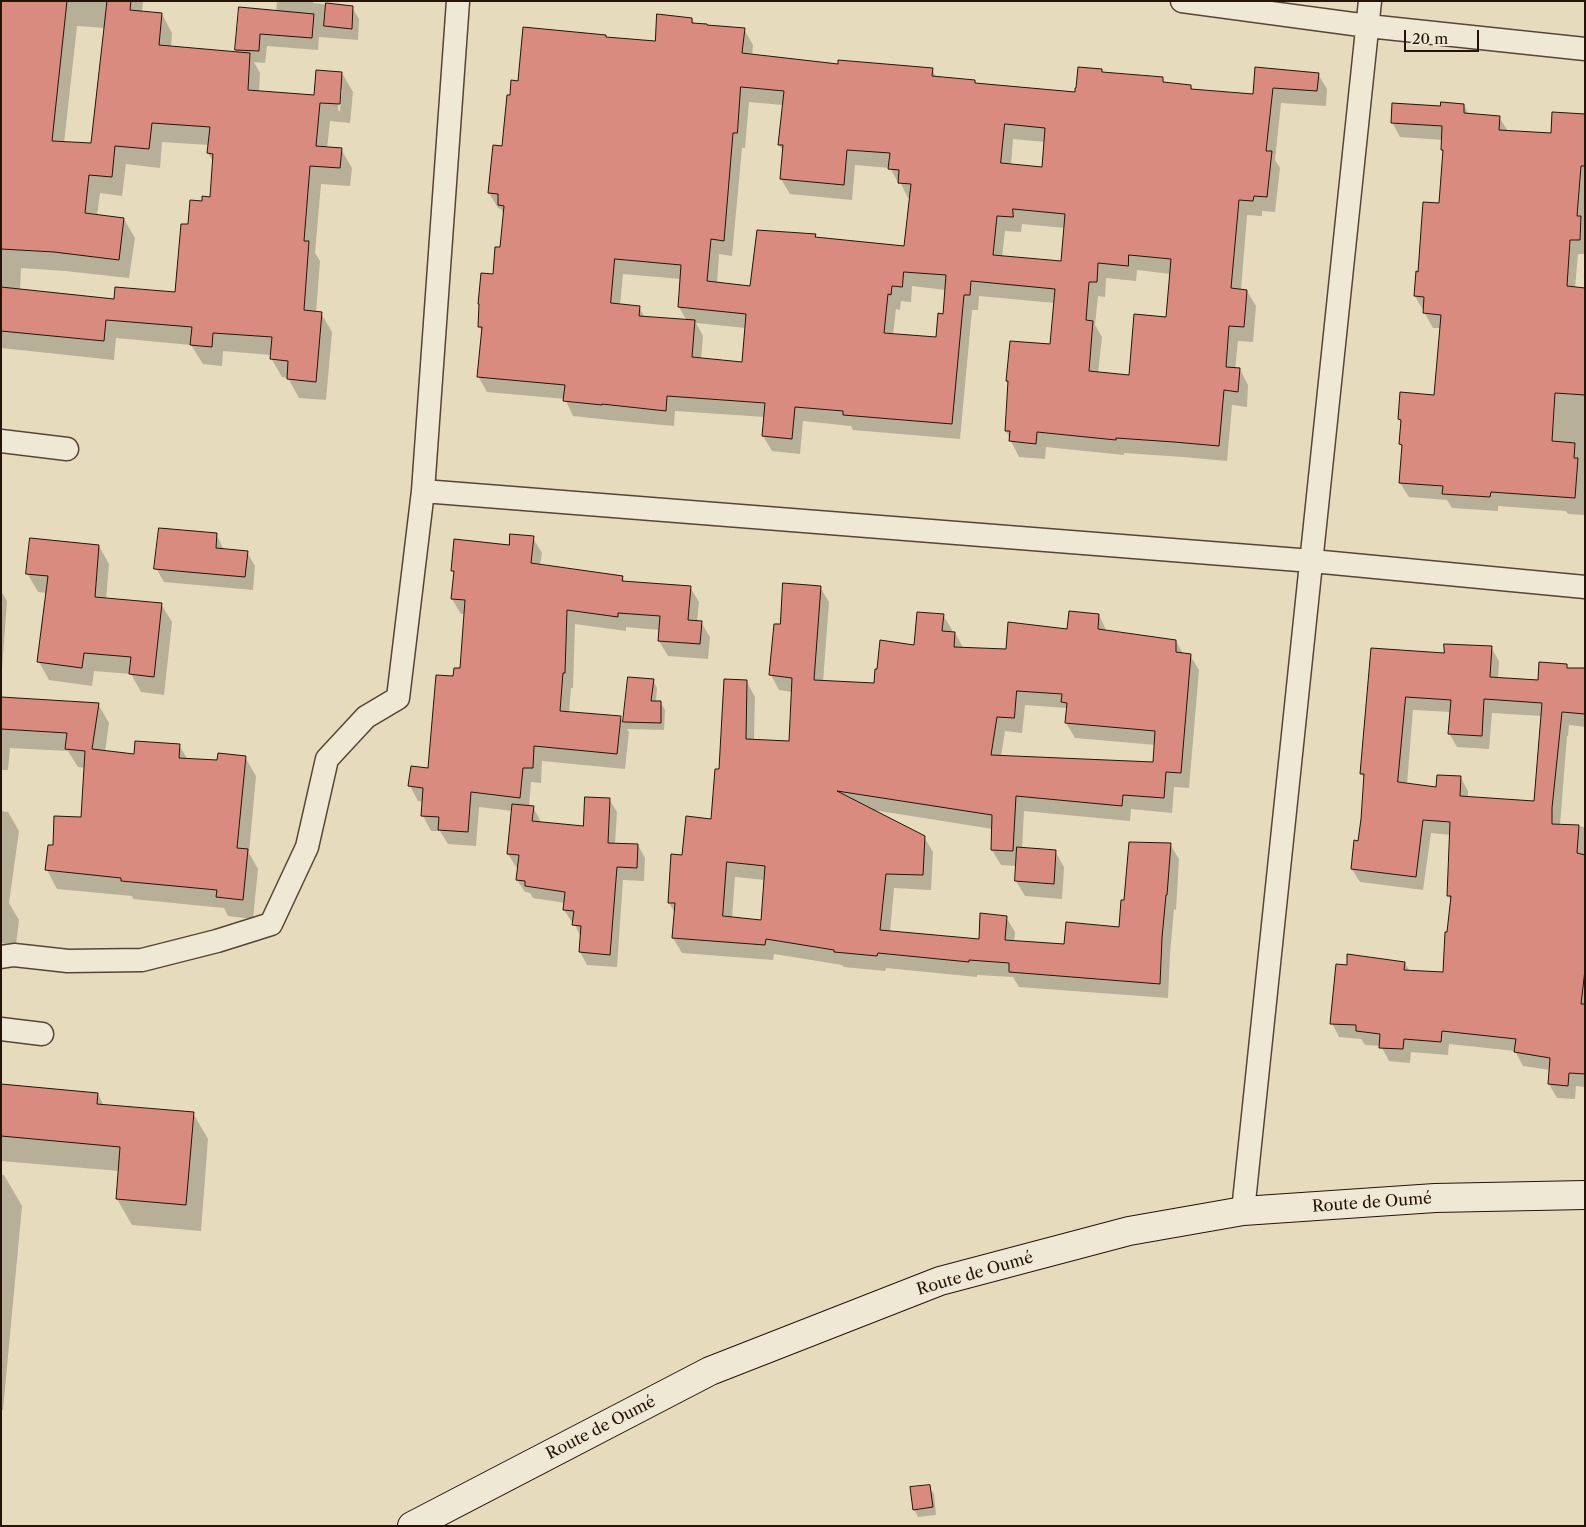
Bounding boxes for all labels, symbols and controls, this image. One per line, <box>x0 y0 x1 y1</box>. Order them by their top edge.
scale bar <box>1406 20 1481 52</box>
text: 20 m <box>1412 29 1448 48</box>
street label: Route de Oumé <box>1311 1189 1433 1217</box>
street label: Route de Oumé <box>915 1248 1035 1300</box>
street label: Route de Oumé <box>543 1392 659 1464</box>

